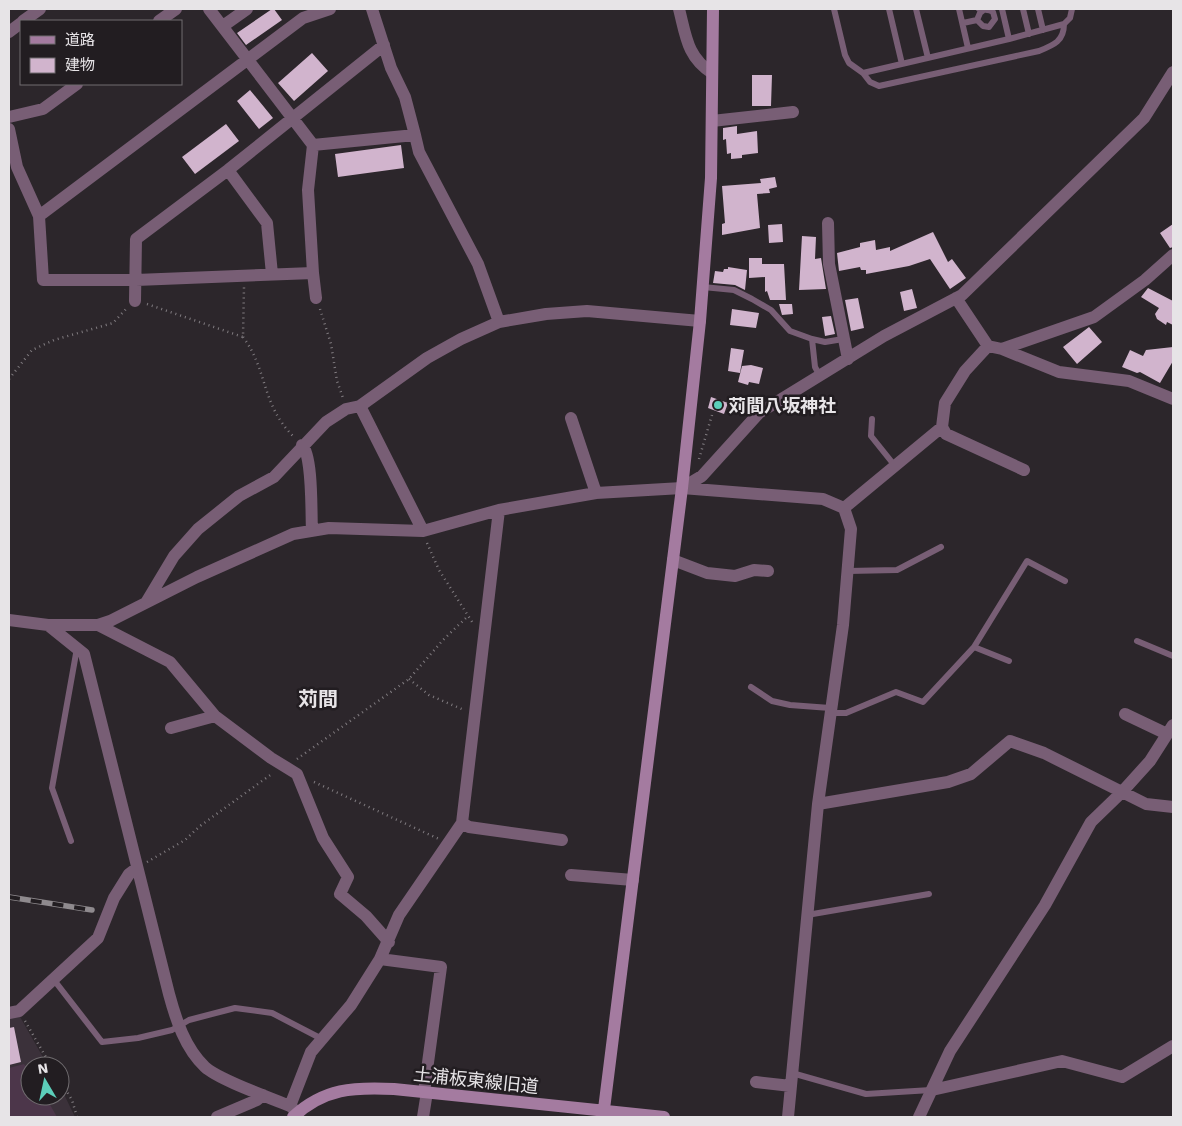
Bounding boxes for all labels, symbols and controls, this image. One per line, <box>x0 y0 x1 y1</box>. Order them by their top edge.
legend <box>20 20 182 85</box>
text: 道路 <box>65 31 95 49</box>
text: 建物 <box>65 56 95 74</box>
place label: 苅間八坂神社 <box>728 395 836 416</box>
marker: 苅間八坂神社 <box>712 399 724 411</box>
district label: 苅間 <box>298 687 338 711</box>
north arrow <box>20 1056 70 1106</box>
text: N <box>37 1059 49 1077</box>
street label: 土浦板東線旧道 <box>412 1063 540 1097</box>

